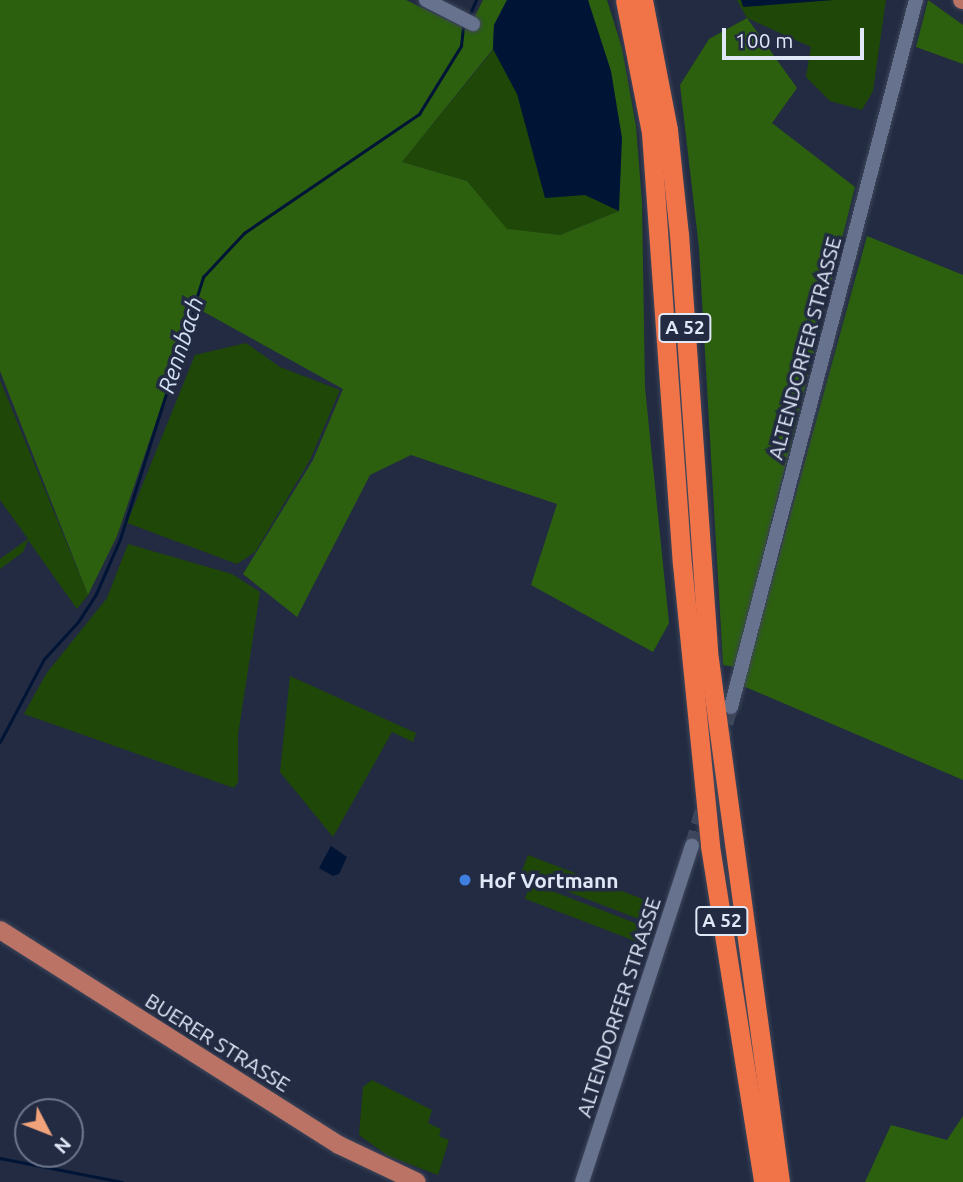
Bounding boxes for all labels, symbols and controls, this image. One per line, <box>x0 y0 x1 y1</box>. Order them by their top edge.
scale bar <box>725 14 867 58</box>
text: 100 m <box>735 28 793 52</box>
street label: ALTENDORFER STRASSE <box>762 234 846 462</box>
water label: Rennbach <box>153 293 209 397</box>
road number: A 52 <box>657 312 713 344</box>
place label: Hof Vortmann <box>479 867 619 893</box>
marker: Hof Vortmann <box>457 872 473 888</box>
street label: ALTENDORFER STRASSE <box>571 894 665 1120</box>
road number: A 52 <box>694 906 750 937</box>
street label: BUERER STRASSE <box>141 987 295 1097</box>
north arrow <box>14 1098 84 1168</box>
text: N <box>50 1133 76 1158</box>

